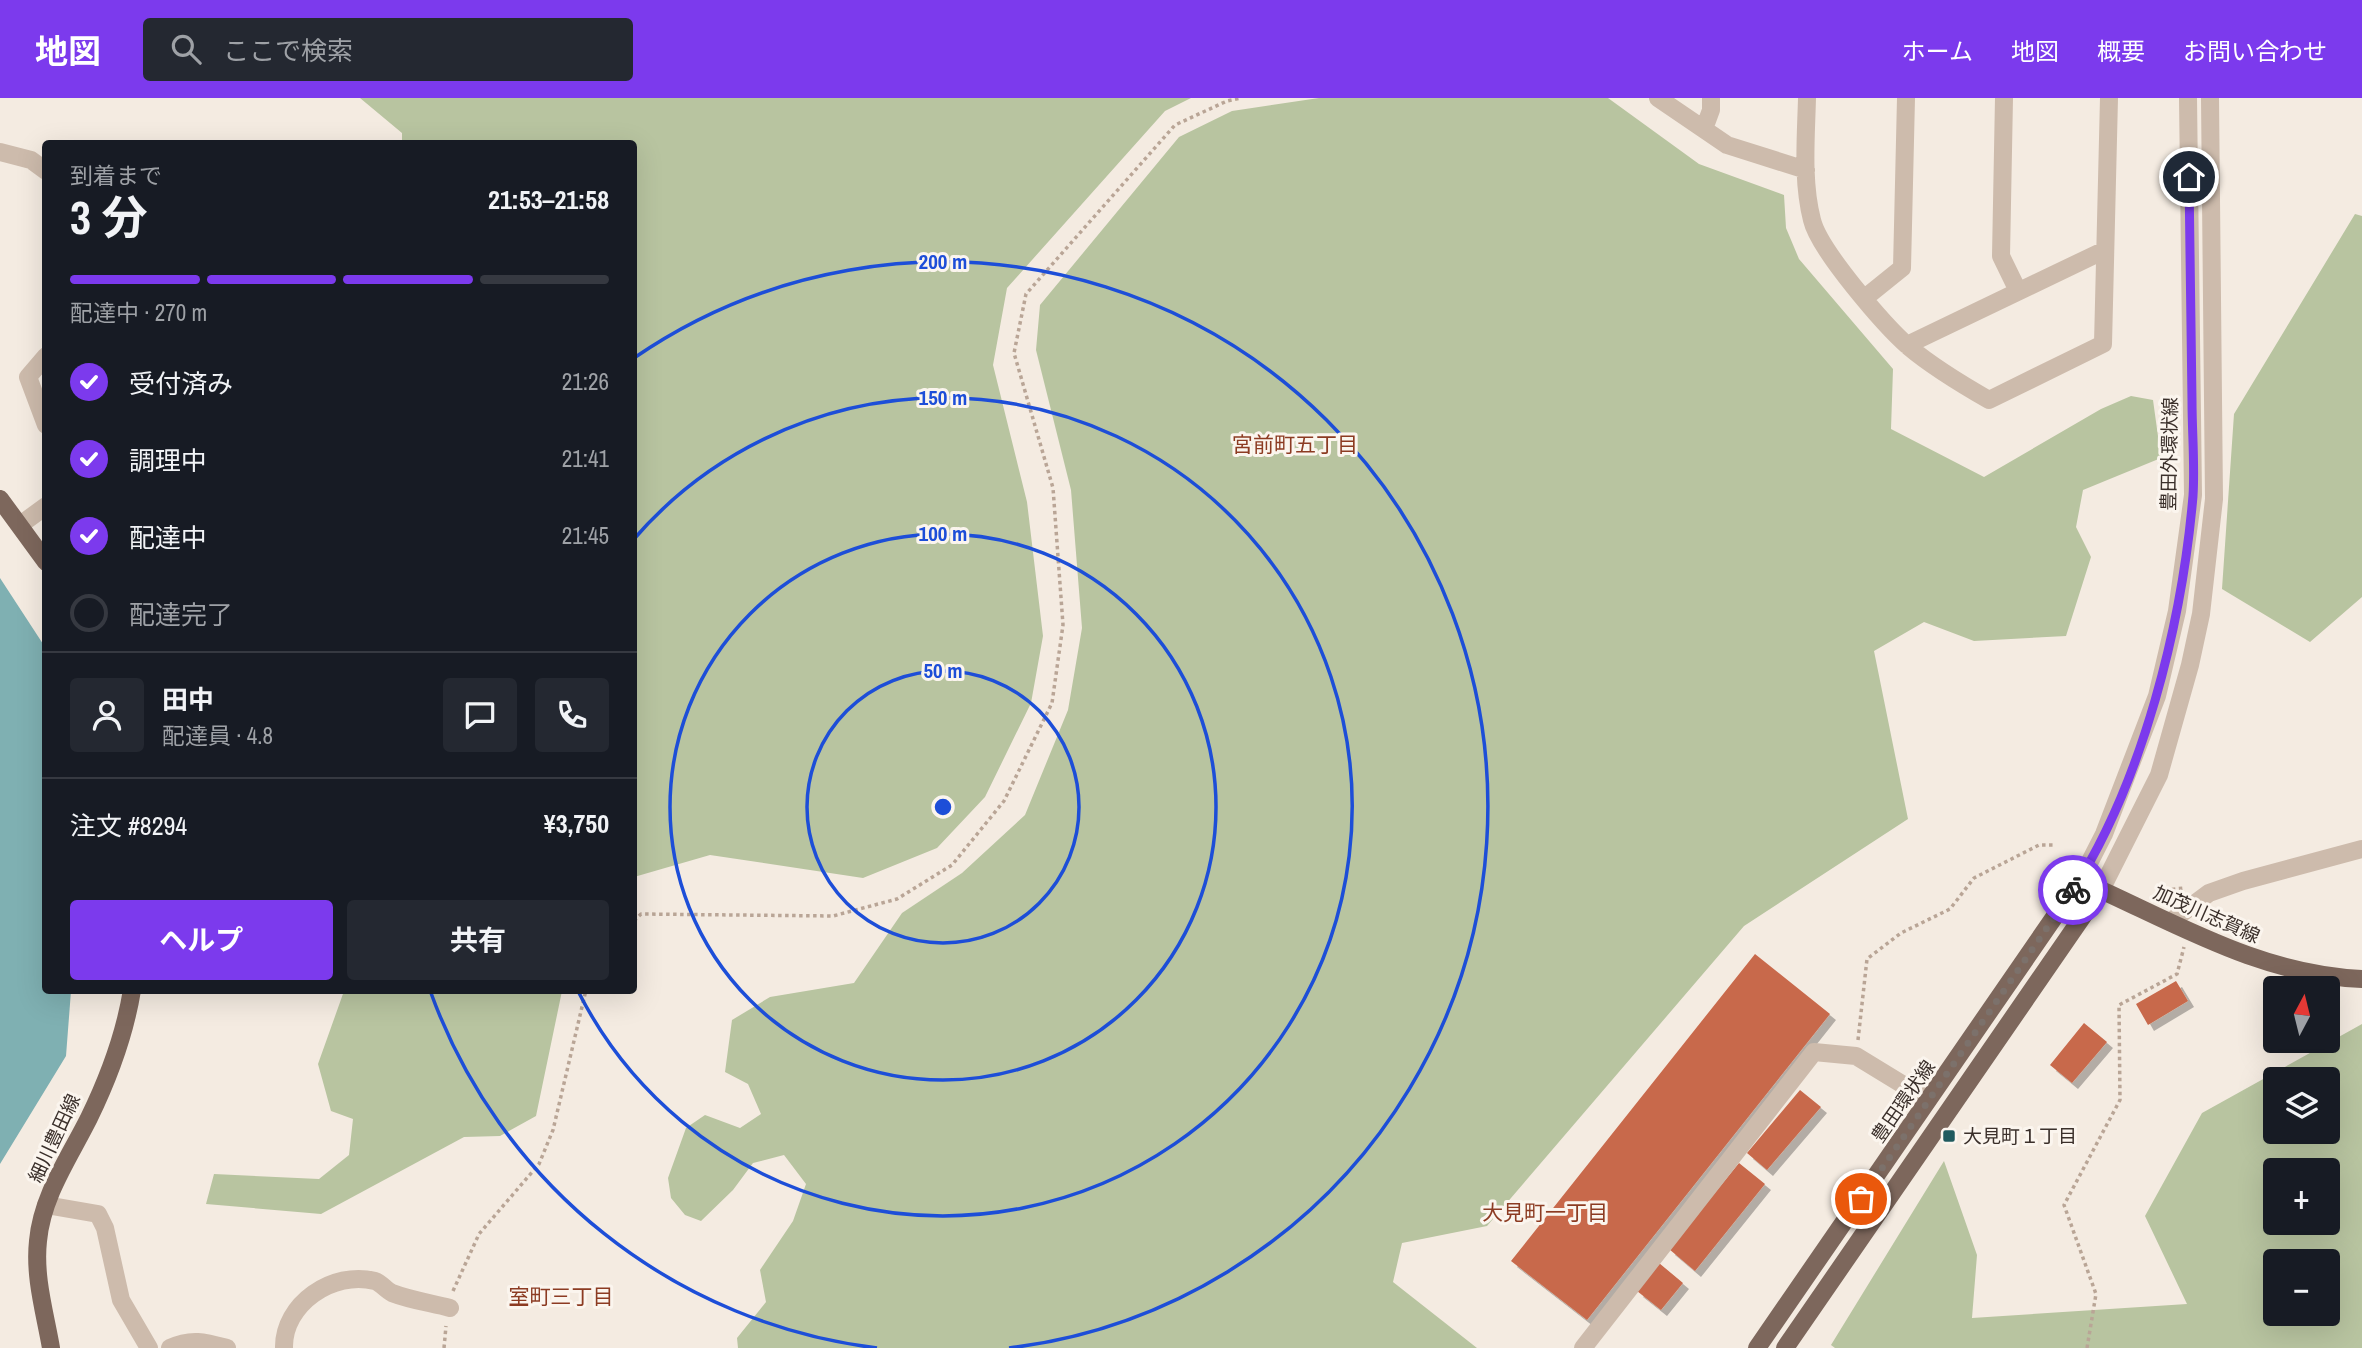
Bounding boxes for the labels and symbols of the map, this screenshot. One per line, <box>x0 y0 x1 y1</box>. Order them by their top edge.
pin <box>2159 147 2219 207</box>
text: 200 m <box>919 247 967 276</box>
text: 150 m <box>919 383 967 412</box>
street label: 豊田外環状線 <box>2155 397 2183 511</box>
district label: 宮前町五丁目 <box>1232 430 1358 459</box>
text: 100 m <box>919 519 967 548</box>
text: 50 m <box>923 656 963 685</box>
centre of rings <box>931 795 955 819</box>
courier <box>2038 855 2108 925</box>
street label: 加茂川志賀線 <box>2150 879 2264 949</box>
north arrow <box>2263 976 2340 1054</box>
street label: 豊田環状線 <box>1865 1055 1941 1147</box>
street label: 細川豊田線 <box>22 1089 86 1187</box>
place label: 大見町１丁目 <box>1963 1123 2077 1149</box>
marker: 大見町１丁目 <box>1941 1128 1957 1144</box>
pin <box>1831 1169 1891 1229</box>
district label: 大見町一丁目 <box>1482 1198 1608 1227</box>
district label: 室町三丁目 <box>509 1282 614 1311</box>

